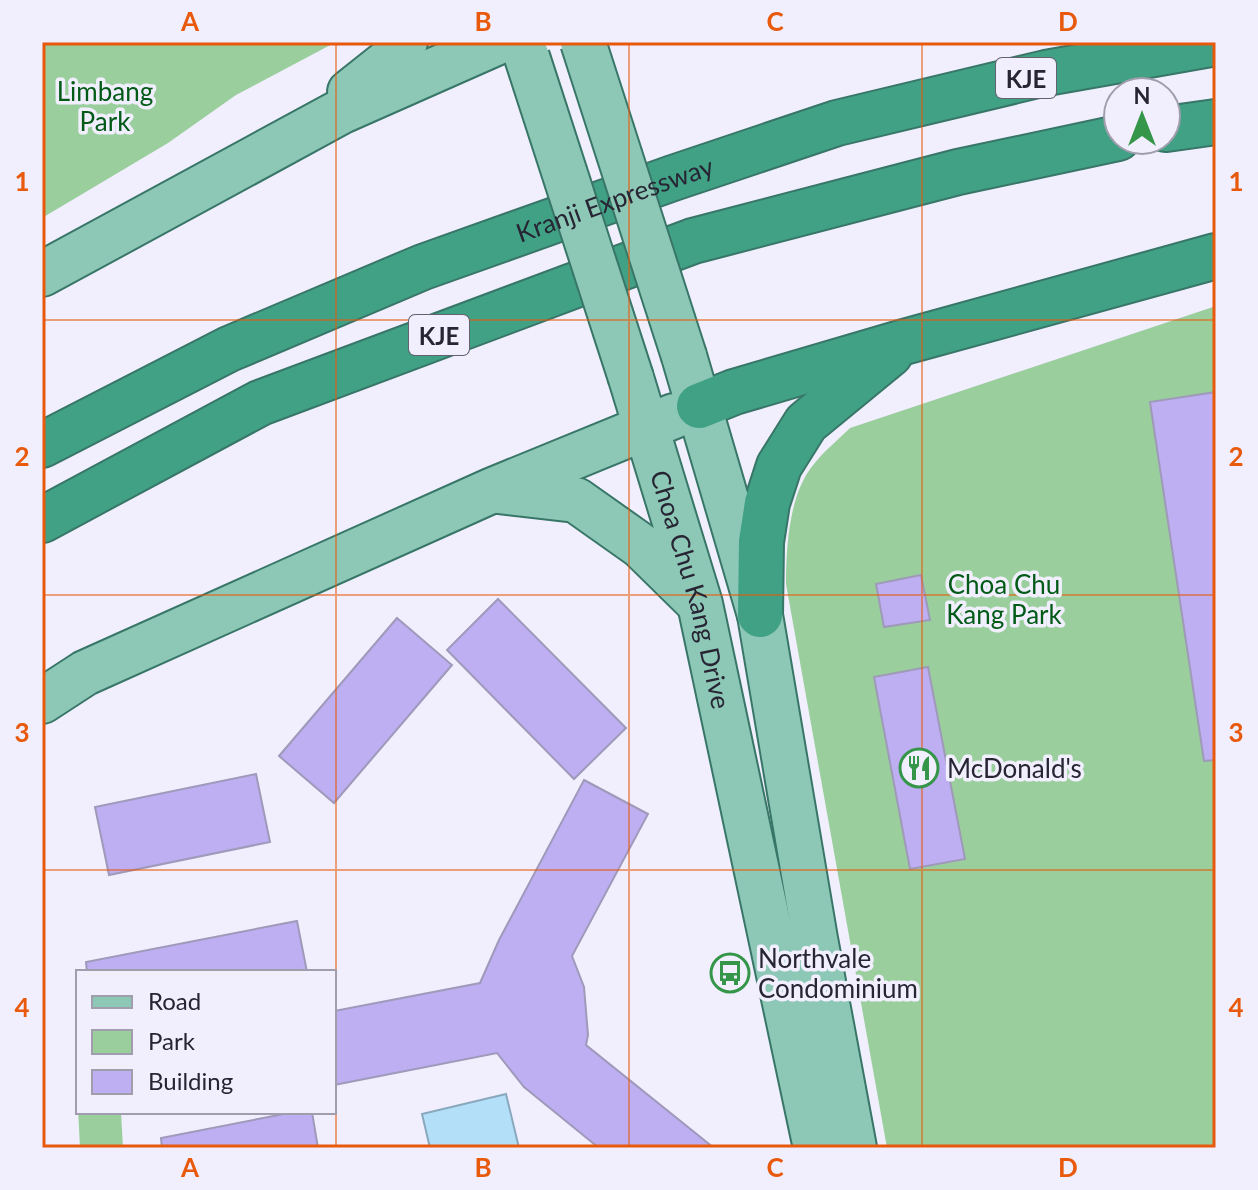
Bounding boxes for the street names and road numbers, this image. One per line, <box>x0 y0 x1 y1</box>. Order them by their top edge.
road number: KJE <box>996 58 1056 98</box>
street label: Kranji Expressway <box>511 149 718 249</box>
road number: KJE <box>409 315 469 355</box>
street label: Choa Chu Kang Drive <box>644 466 738 712</box>

